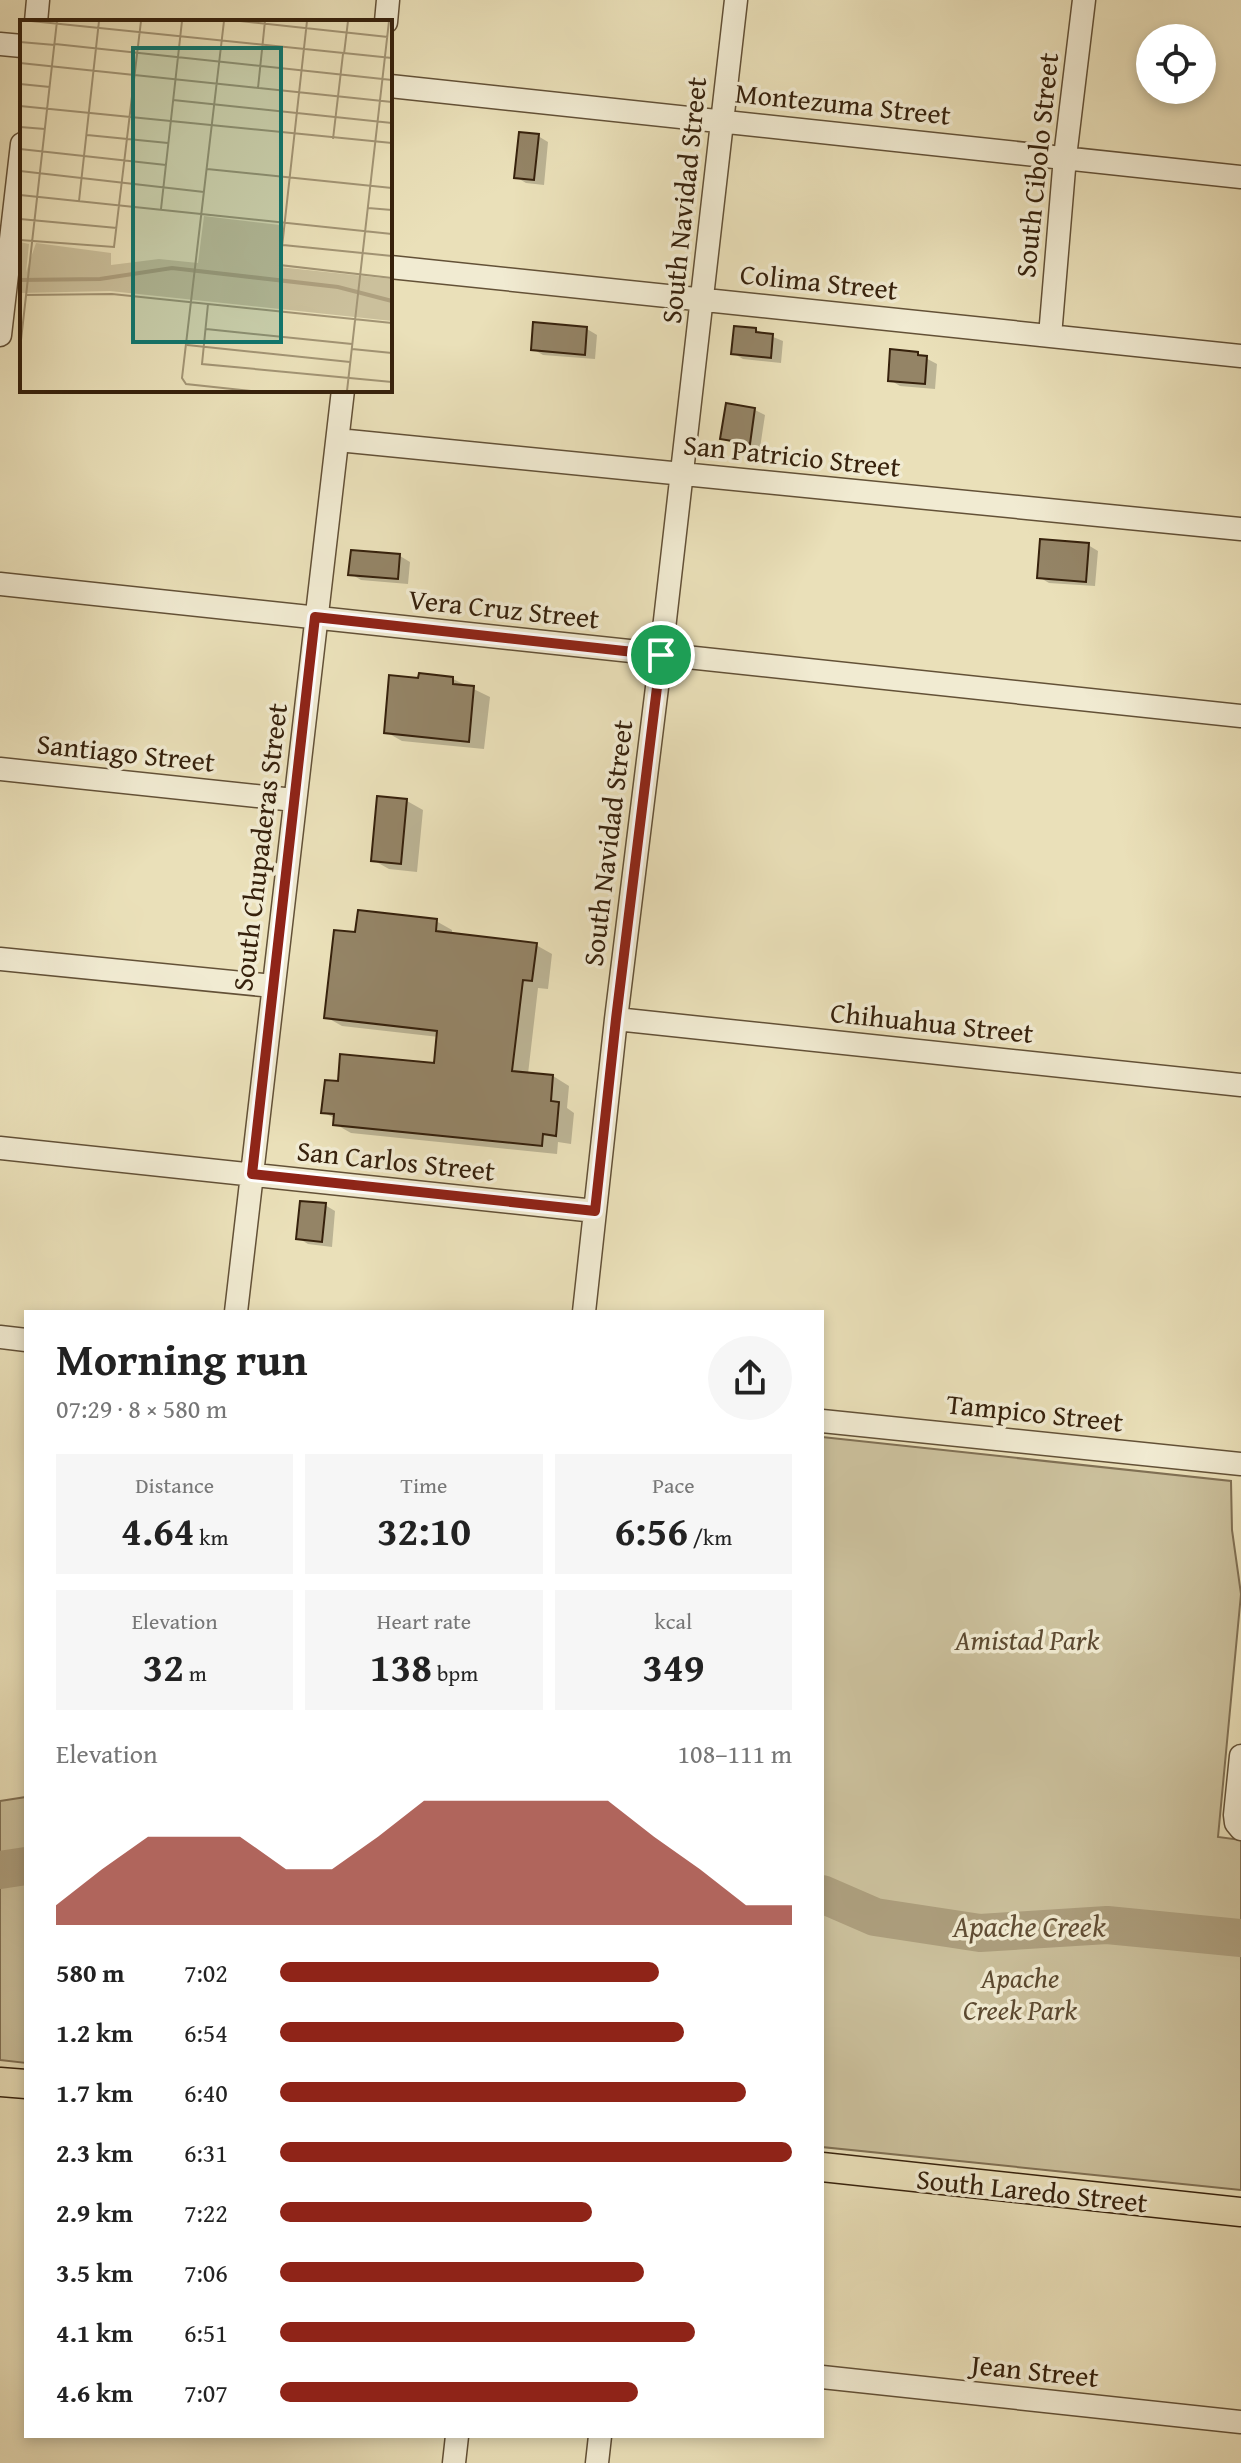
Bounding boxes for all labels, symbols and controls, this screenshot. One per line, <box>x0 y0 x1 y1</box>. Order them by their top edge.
inset map <box>20 20 392 392</box>
map controls <box>1136 24 1216 104</box>
button: locate <box>1136 24 1216 104</box>
street label: South Cibolo Street <box>1004 50 1068 279</box>
street label: Montezuma Street <box>733 71 953 135</box>
street label: South Navidad Street <box>650 74 716 325</box>
street label: Colima Street <box>738 252 900 310</box>
street label: San Patricio Street <box>681 423 903 487</box>
street label: Vera Cruz Street <box>407 578 602 638</box>
pin <box>627 621 695 689</box>
icon: arrive <box>639 633 683 677</box>
street label: South Chupaderas Street <box>221 700 297 993</box>
street label: South Navidad Street <box>572 717 642 969</box>
street label: Santiago Street <box>35 722 217 782</box>
street label: Chihuahua Street <box>828 991 1036 1053</box>
street label: San Carlos Street <box>295 1129 497 1191</box>
text: Morning run <box>56 1327 307 1391</box>
button: share <box>708 1336 792 1420</box>
street label: Tampico Street <box>945 1382 1125 1442</box>
text: 07:29 · 8 × 580 m <box>56 1389 227 1428</box>
text: Distance <box>135 1469 214 1501</box>
text: Time <box>401 1469 447 1501</box>
text: Pace <box>652 1469 694 1501</box>
text: 4.64 <box>121 1501 194 1560</box>
text: 32:10 <box>377 1501 471 1560</box>
text: 6:56 <box>614 1501 688 1560</box>
text: km <box>194 1521 228 1553</box>
text: /km <box>688 1521 732 1553</box>
text: Elevation <box>132 1605 218 1637</box>
text: Heart rate <box>377 1605 471 1637</box>
text: kcal <box>655 1605 692 1637</box>
park label: Amistad Park <box>954 1619 1099 1660</box>
text: 32 <box>143 1637 184 1696</box>
text: 138 <box>370 1637 432 1696</box>
text: 349 <box>642 1637 704 1696</box>
text: m <box>184 1657 207 1689</box>
text: bpm <box>432 1657 478 1689</box>
text: Elevation <box>56 1734 158 1773</box>
text: 108–111 m <box>678 1734 792 1773</box>
water label: Apache Creek <box>951 1904 1106 1948</box>
text: 580 m <box>56 1953 124 1992</box>
text: 7:02 <box>184 1953 228 1992</box>
park label: Apache Creek Park <box>963 1957 1077 2030</box>
text: 1.2 km <box>56 2013 133 2052</box>
text: 6:54 <box>184 2013 228 2052</box>
text: 1.7 km <box>56 2073 133 2112</box>
text: 6:40 <box>184 2073 228 2112</box>
text: 2.3 km <box>56 2133 133 2172</box>
text: 6:31 <box>184 2133 228 2172</box>
street label: South Laredo Street <box>914 2157 1150 2223</box>
text: 2.9 km <box>56 2193 133 2232</box>
text: 7:22 <box>184 2193 228 2232</box>
text: 3.5 km <box>56 2253 133 2292</box>
text: 7:06 <box>184 2253 228 2292</box>
text: 4.1 km <box>56 2313 133 2352</box>
text: 6:51 <box>184 2313 228 2352</box>
street label: Jean Street <box>966 2343 1101 2397</box>
text: 4.6 km <box>56 2373 133 2412</box>
text: 7:07 <box>184 2373 228 2412</box>

